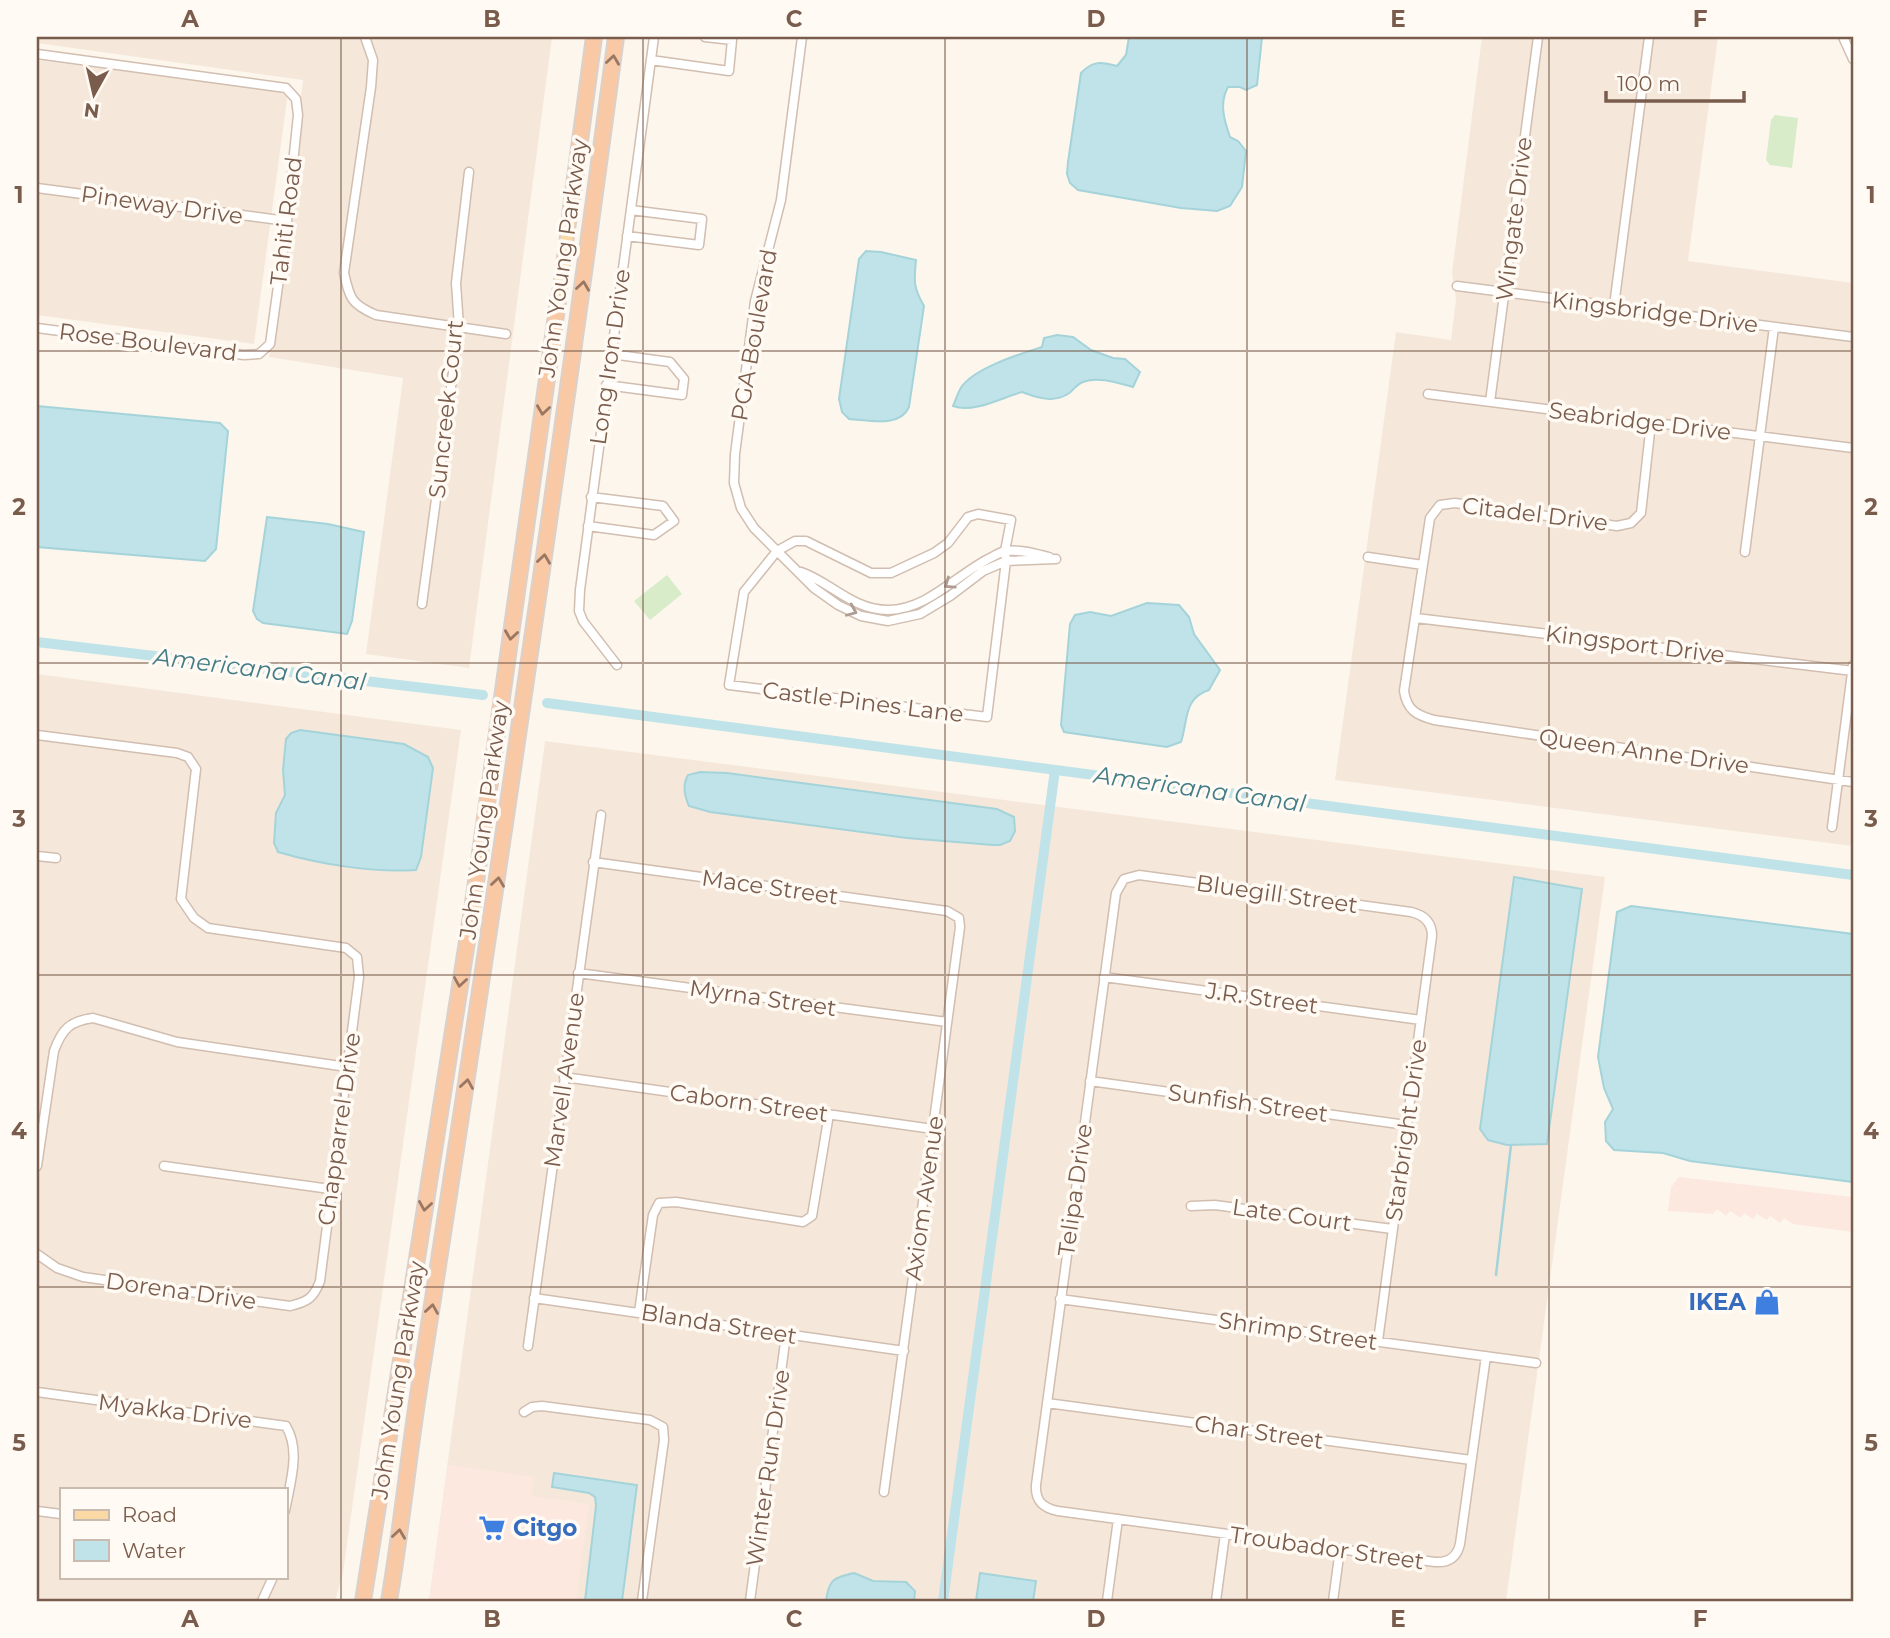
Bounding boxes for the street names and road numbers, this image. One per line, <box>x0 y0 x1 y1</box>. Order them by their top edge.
street label: Wingate Drive <box>1490 135 1538 303</box>
street label: John Young Parkway <box>532 136 594 380</box>
street label: Tahiti Road <box>264 155 308 287</box>
street label: Pineway Drive <box>79 180 245 230</box>
street label: PGA Boulevard <box>725 247 783 423</box>
street label: Long Iron Drive <box>584 267 636 447</box>
street label: Kingsbridge Drive <box>1550 285 1760 339</box>
street label: Rose Boulevard <box>57 317 239 367</box>
street label: Suncreek Court <box>423 318 469 500</box>
street label: Seabridge Drive <box>1547 396 1733 446</box>
street label: Citadel Drive <box>1460 491 1610 537</box>
street label: Kingsport Drive <box>1544 619 1726 669</box>
street label: Castle Pines Lane <box>761 676 965 728</box>
street label: John Young Parkway <box>453 698 515 942</box>
street label: Queen Anne Drive <box>1537 722 1751 780</box>
street label: Mace Street <box>700 864 840 910</box>
street label: Bluegill Street <box>1194 869 1360 919</box>
street label: Myrna Street <box>688 974 838 1022</box>
street label: J.R. Street <box>1203 976 1320 1020</box>
street label: Marvell Avenue <box>538 991 590 1169</box>
street label: Chapparrel Drive <box>312 1031 366 1227</box>
street label: Starbright Drive <box>1379 1037 1433 1223</box>
street label: Caborn Street <box>668 1078 830 1128</box>
street label: Sunfish Street <box>1166 1078 1330 1128</box>
street label: Axiom Avenue <box>899 1114 949 1282</box>
street label: Telipa Drive <box>1052 1122 1098 1258</box>
street label: Late Court <box>1230 1193 1354 1237</box>
street label: John Young Parkway <box>365 1258 431 1502</box>
street label: Dorena Drive <box>104 1267 258 1315</box>
street label: Blanda Street <box>639 1298 799 1350</box>
street label: Shrimp Street <box>1217 1306 1379 1356</box>
street label: Winter Run Drive <box>740 1368 796 1568</box>
street label: Myakka Drive <box>97 1388 253 1434</box>
street label: Char Street <box>1193 1409 1325 1455</box>
street label: Troubador Street <box>1228 1521 1426 1575</box>

